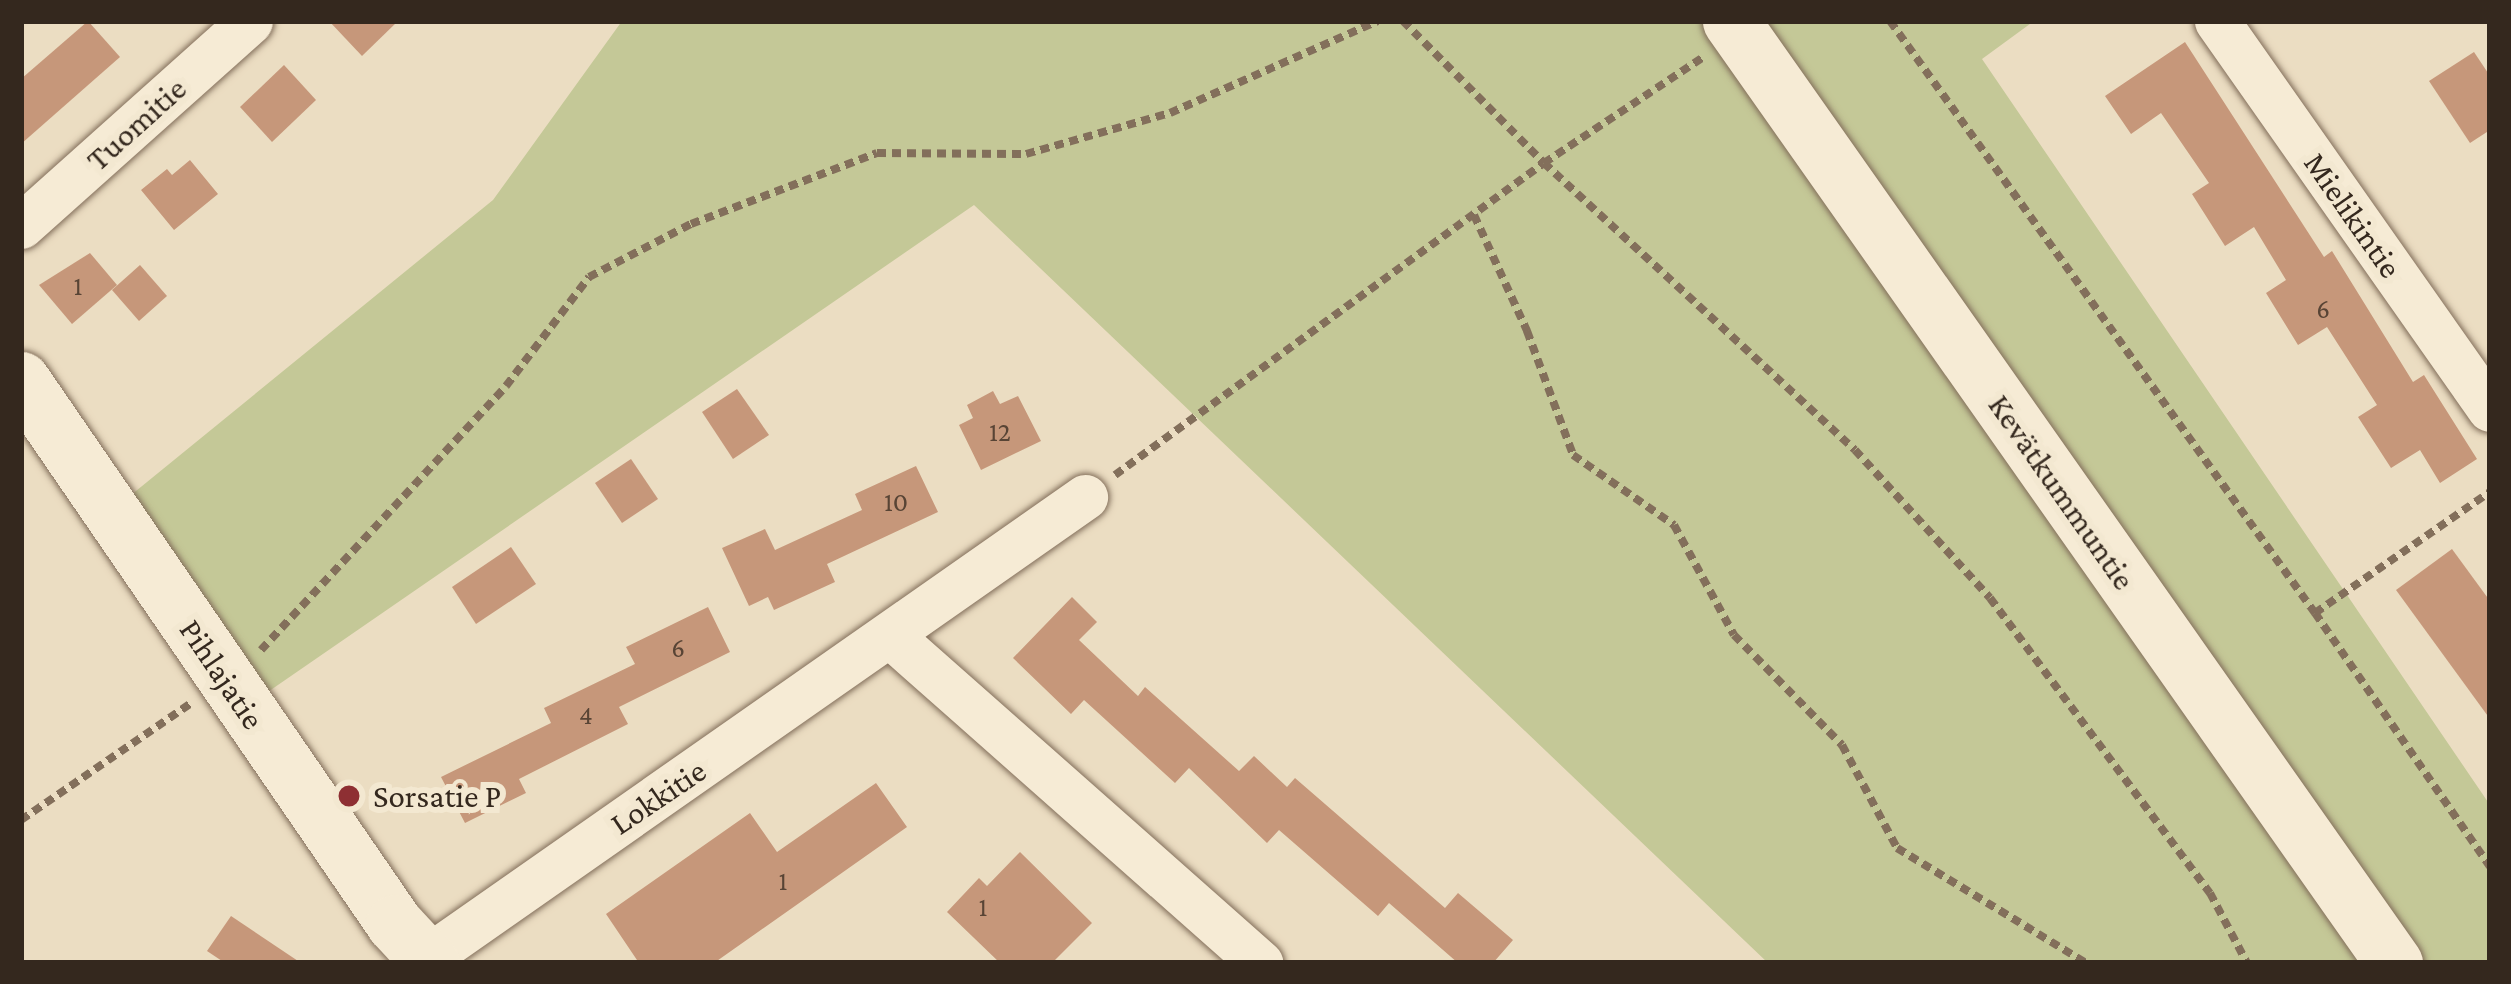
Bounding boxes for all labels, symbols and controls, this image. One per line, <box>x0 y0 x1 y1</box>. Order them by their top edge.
street label: Tuomitie <box>78 69 194 179</box>
street label: Mielikintie <box>2295 145 2411 285</box>
house number: 1 <box>74 271 82 303</box>
house number: 6 <box>2316 294 2330 326</box>
street label: Kevätkummuntie <box>1980 387 2144 597</box>
house number: 12 <box>989 417 1011 449</box>
house number: 10 <box>884 487 908 519</box>
street label: Pihlajatie <box>171 611 273 737</box>
house number: 6 <box>671 633 685 665</box>
house number: 4 <box>579 700 593 732</box>
street label: Lokkitie <box>603 751 713 843</box>
place label: Sorsatie P <box>373 776 501 816</box>
marker: Sorsatie P <box>336 783 362 809</box>
house number: 1 <box>779 866 787 898</box>
house number: 1 <box>979 892 987 924</box>

